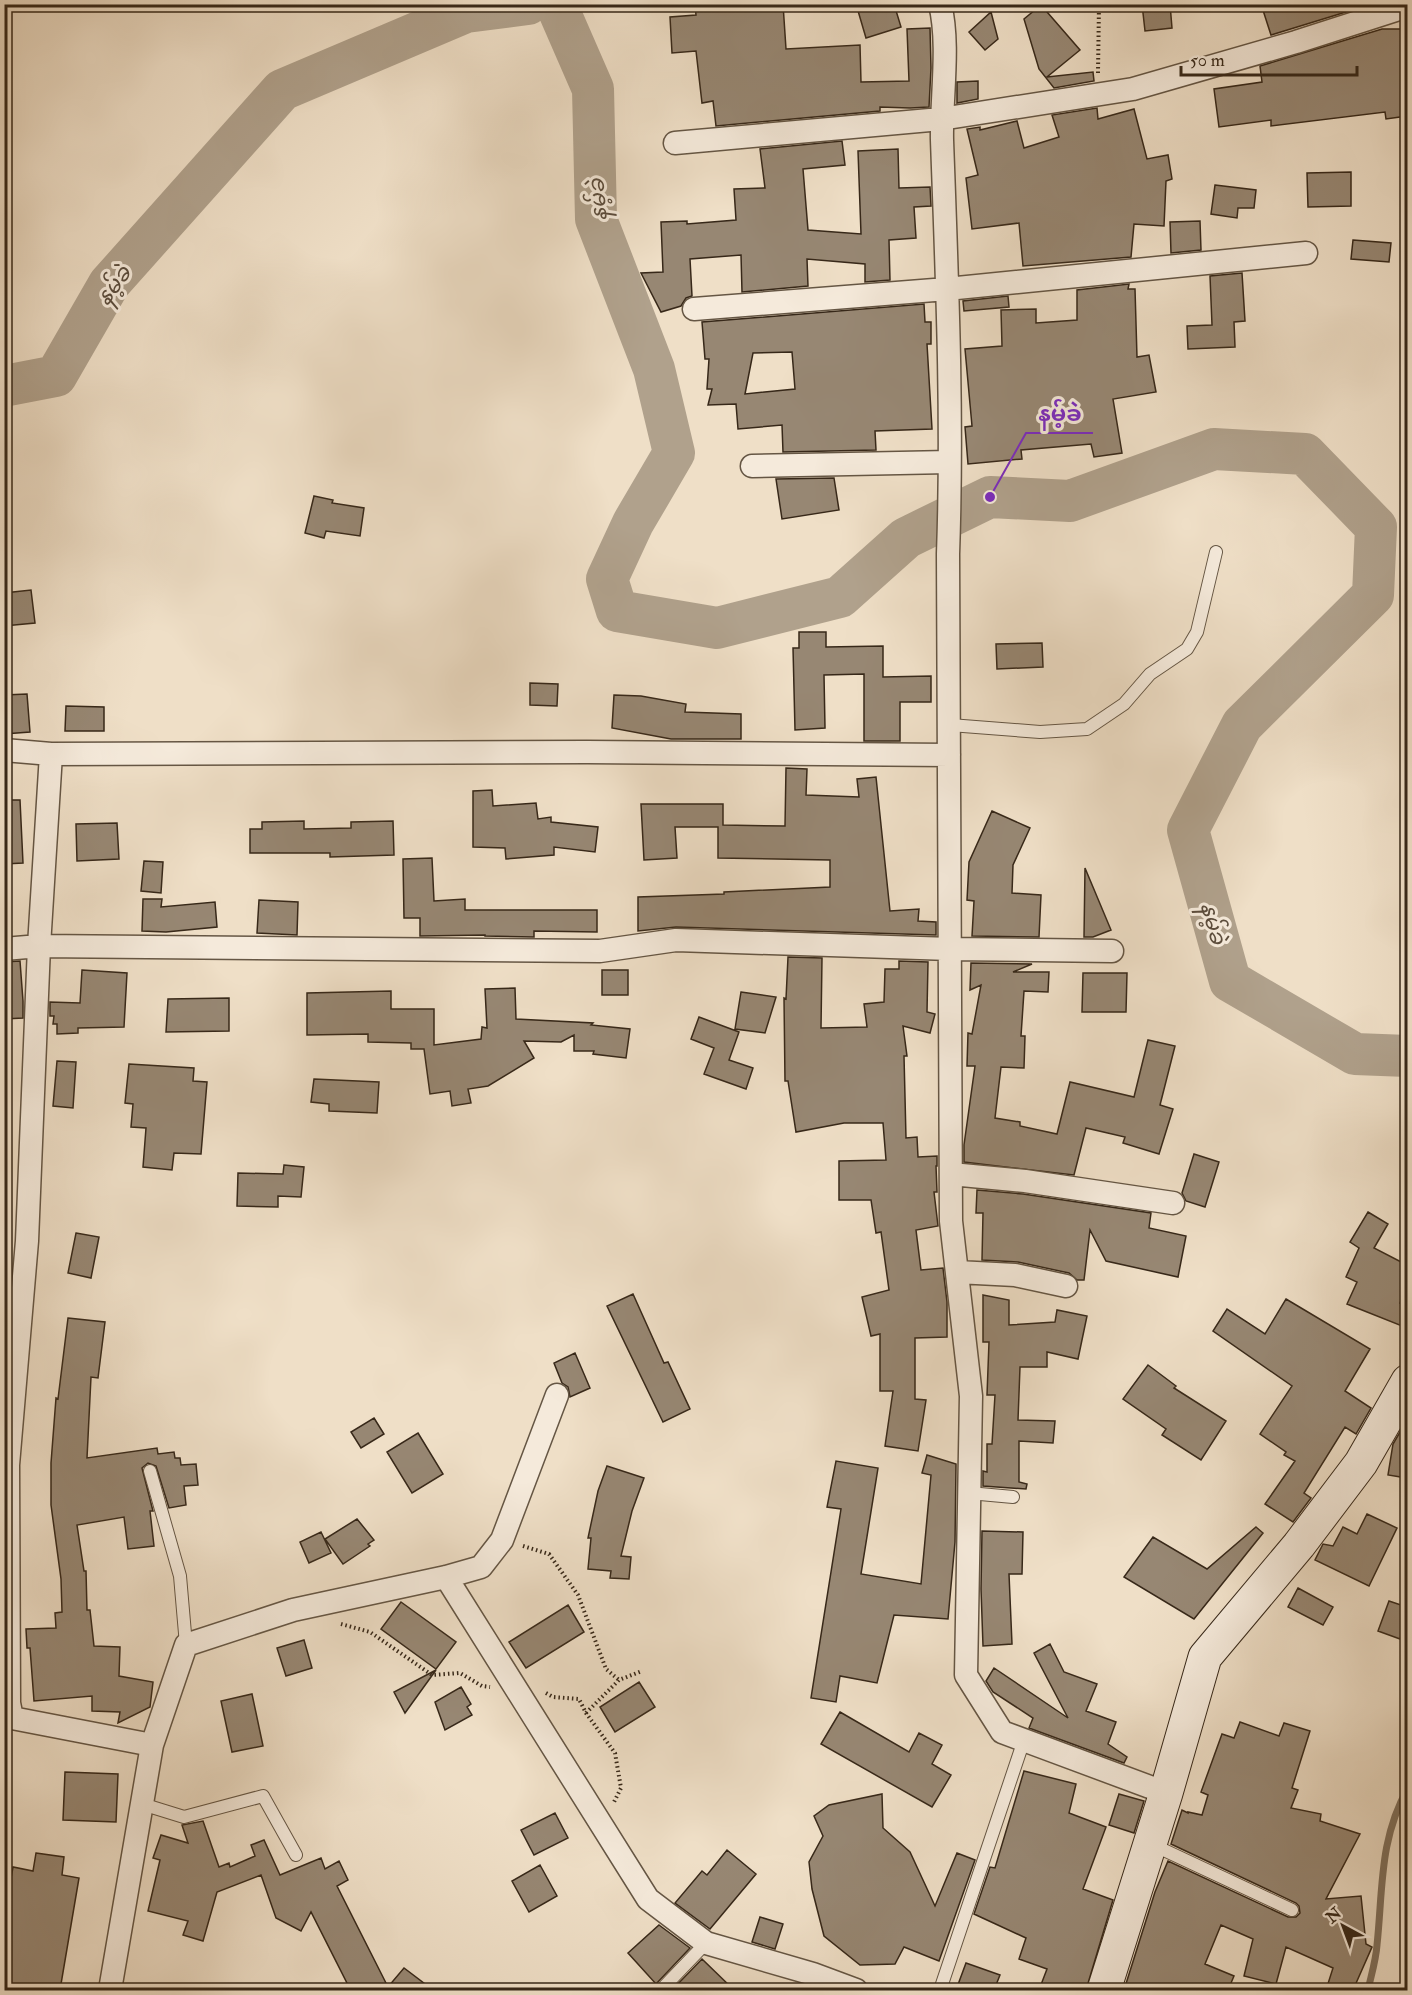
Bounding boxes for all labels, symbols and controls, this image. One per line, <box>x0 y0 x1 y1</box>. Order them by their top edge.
scale bar <box>1181 39 1356 77</box>
text: 50 m <box>1190 49 1225 72</box>
water label: နမ့်ခဲ <box>580 176 618 222</box>
water label: နမ့်ခဲ <box>88 258 141 313</box>
callout: နမ့်ခဲ <box>1026 393 1093 433</box>
text: နမ့်ခဲ <box>1038 398 1082 431</box>
water label: နမ့်ခဲ <box>1190 899 1235 950</box>
north arrow <box>1313 1896 1373 1956</box>
text: N <box>1321 1903 1346 1928</box>

